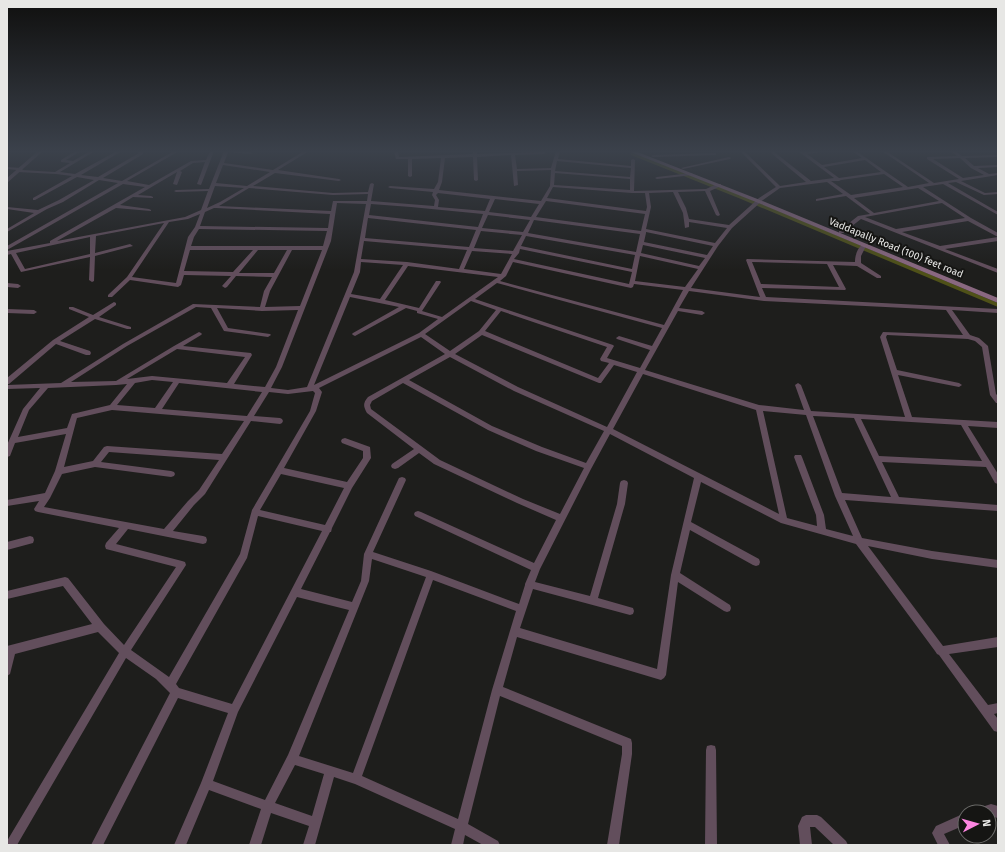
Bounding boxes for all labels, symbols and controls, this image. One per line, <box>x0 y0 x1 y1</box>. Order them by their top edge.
street label: Vaddapally Road (100) feet road <box>827 215 965 280</box>
north arrow <box>957 804 997 844</box>
text: N <box>980 819 993 827</box>

